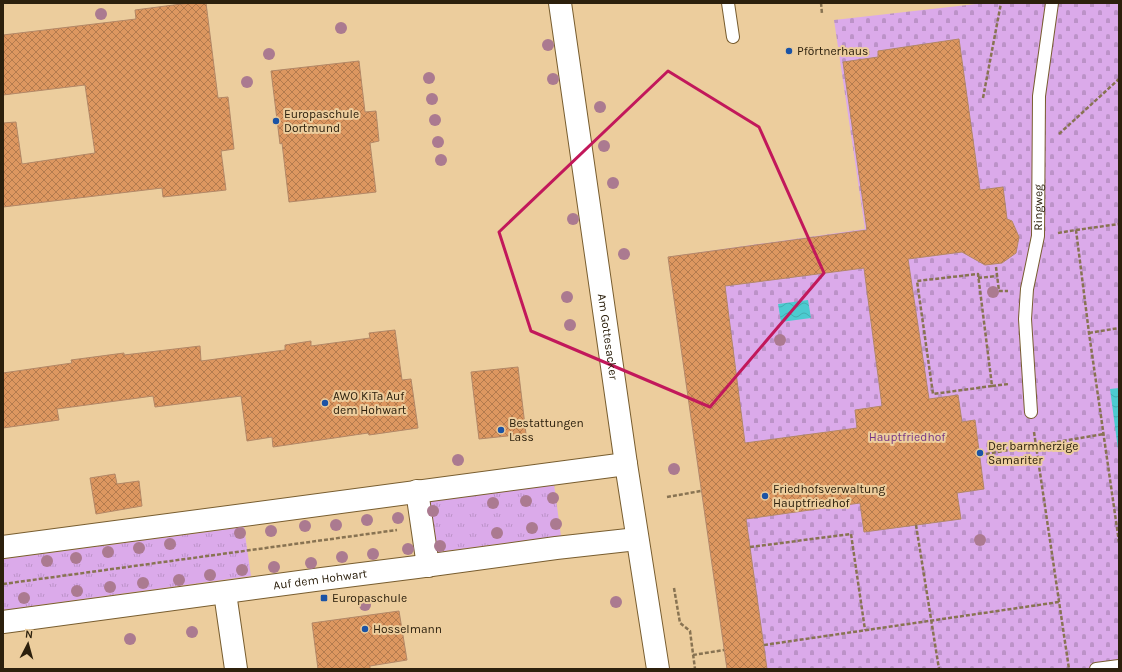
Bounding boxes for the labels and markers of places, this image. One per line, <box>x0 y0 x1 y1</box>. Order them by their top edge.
place label: Pförtnerhaus <box>797 44 868 58</box>
marker: Pförtnerhaus <box>784 46 794 56</box>
place label: Europaschule Dortmund <box>284 107 359 135</box>
marker: Europaschule Dortmund <box>271 116 281 126</box>
place label: AWO KiTa Auf dem Hohwart <box>333 389 407 417</box>
marker: AWO KiTa Auf dem Hohwart <box>320 398 330 408</box>
place label: Bestattungen Lass <box>509 416 584 444</box>
marker: Bestattungen Lass <box>496 425 506 435</box>
place label: Der barmherzige Samariter <box>988 439 1079 467</box>
marker: Der barmherzige Samariter <box>975 448 985 458</box>
place label: Friedhofsverwaltung Hauptfriedhof <box>773 482 886 510</box>
marker: Friedhofsverwaltung Hauptfriedhof <box>760 491 770 501</box>
place label: Europaschule <box>332 591 407 605</box>
marker: Europaschule <box>319 593 329 603</box>
place label: Hosselmann <box>373 622 442 636</box>
marker: Hosselmann <box>360 624 370 634</box>

